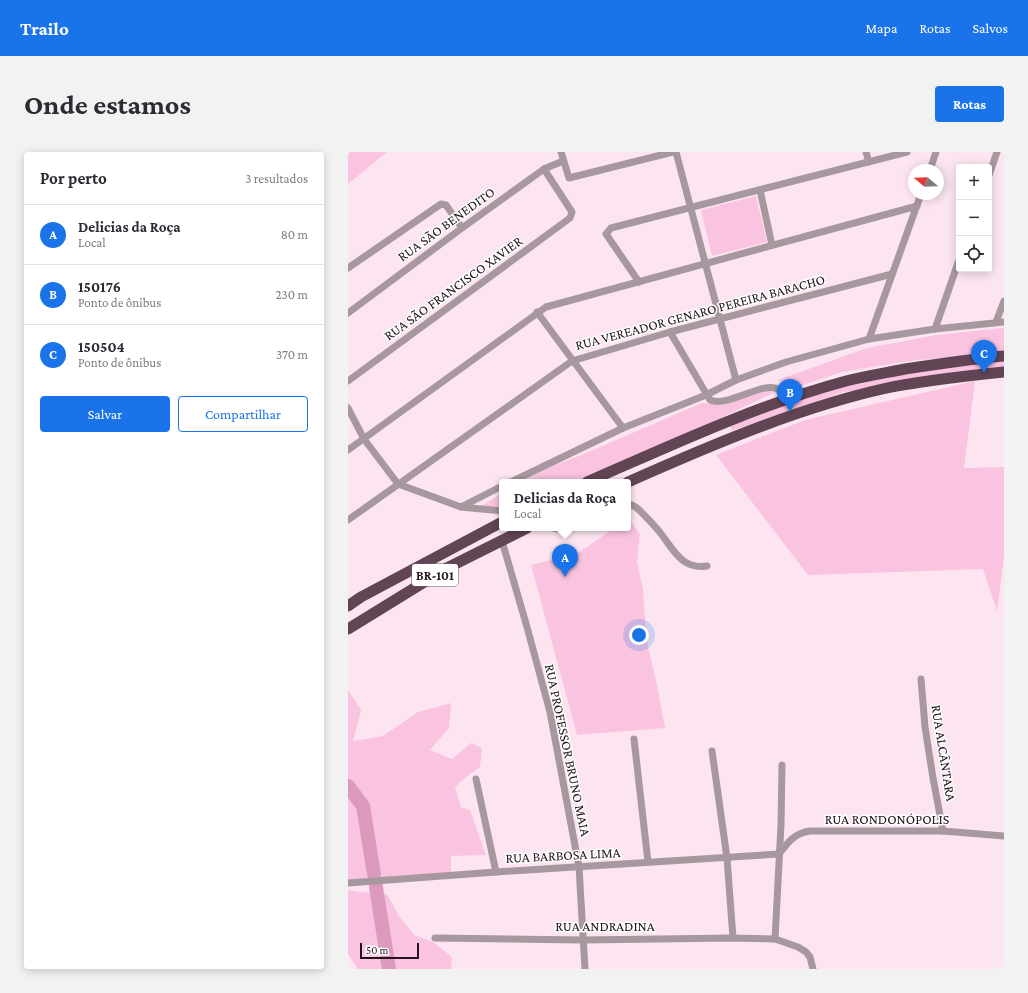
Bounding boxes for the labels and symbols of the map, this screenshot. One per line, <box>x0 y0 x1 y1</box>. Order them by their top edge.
north arrow <box>908 164 944 200</box>
street label: RUA SÃO BENEDITO <box>394 183 498 265</box>
street label: RUA SÃO FRANCISCO XAVIER <box>381 232 525 344</box>
street label: RUA VEREADOR GENARO PEREIRA BARACHO <box>573 271 827 353</box>
pin: C <box>971 340 997 373</box>
pin: B <box>777 379 803 412</box>
pin: A <box>552 544 578 577</box>
road number: BR-101 <box>412 564 458 586</box>
your location <box>629 625 649 645</box>
street label: RUA PROFESSOR BRUNO MAIA <box>542 662 594 838</box>
street label: RUA ALCÂNTARA <box>928 704 960 802</box>
street label: RUA RONDONÓPOLIS <box>825 811 950 827</box>
street label: RUA BARBOSA LIMA <box>505 844 621 866</box>
street label: RUA ANDRADINA <box>555 918 655 934</box>
scale bar <box>360 941 419 960</box>

